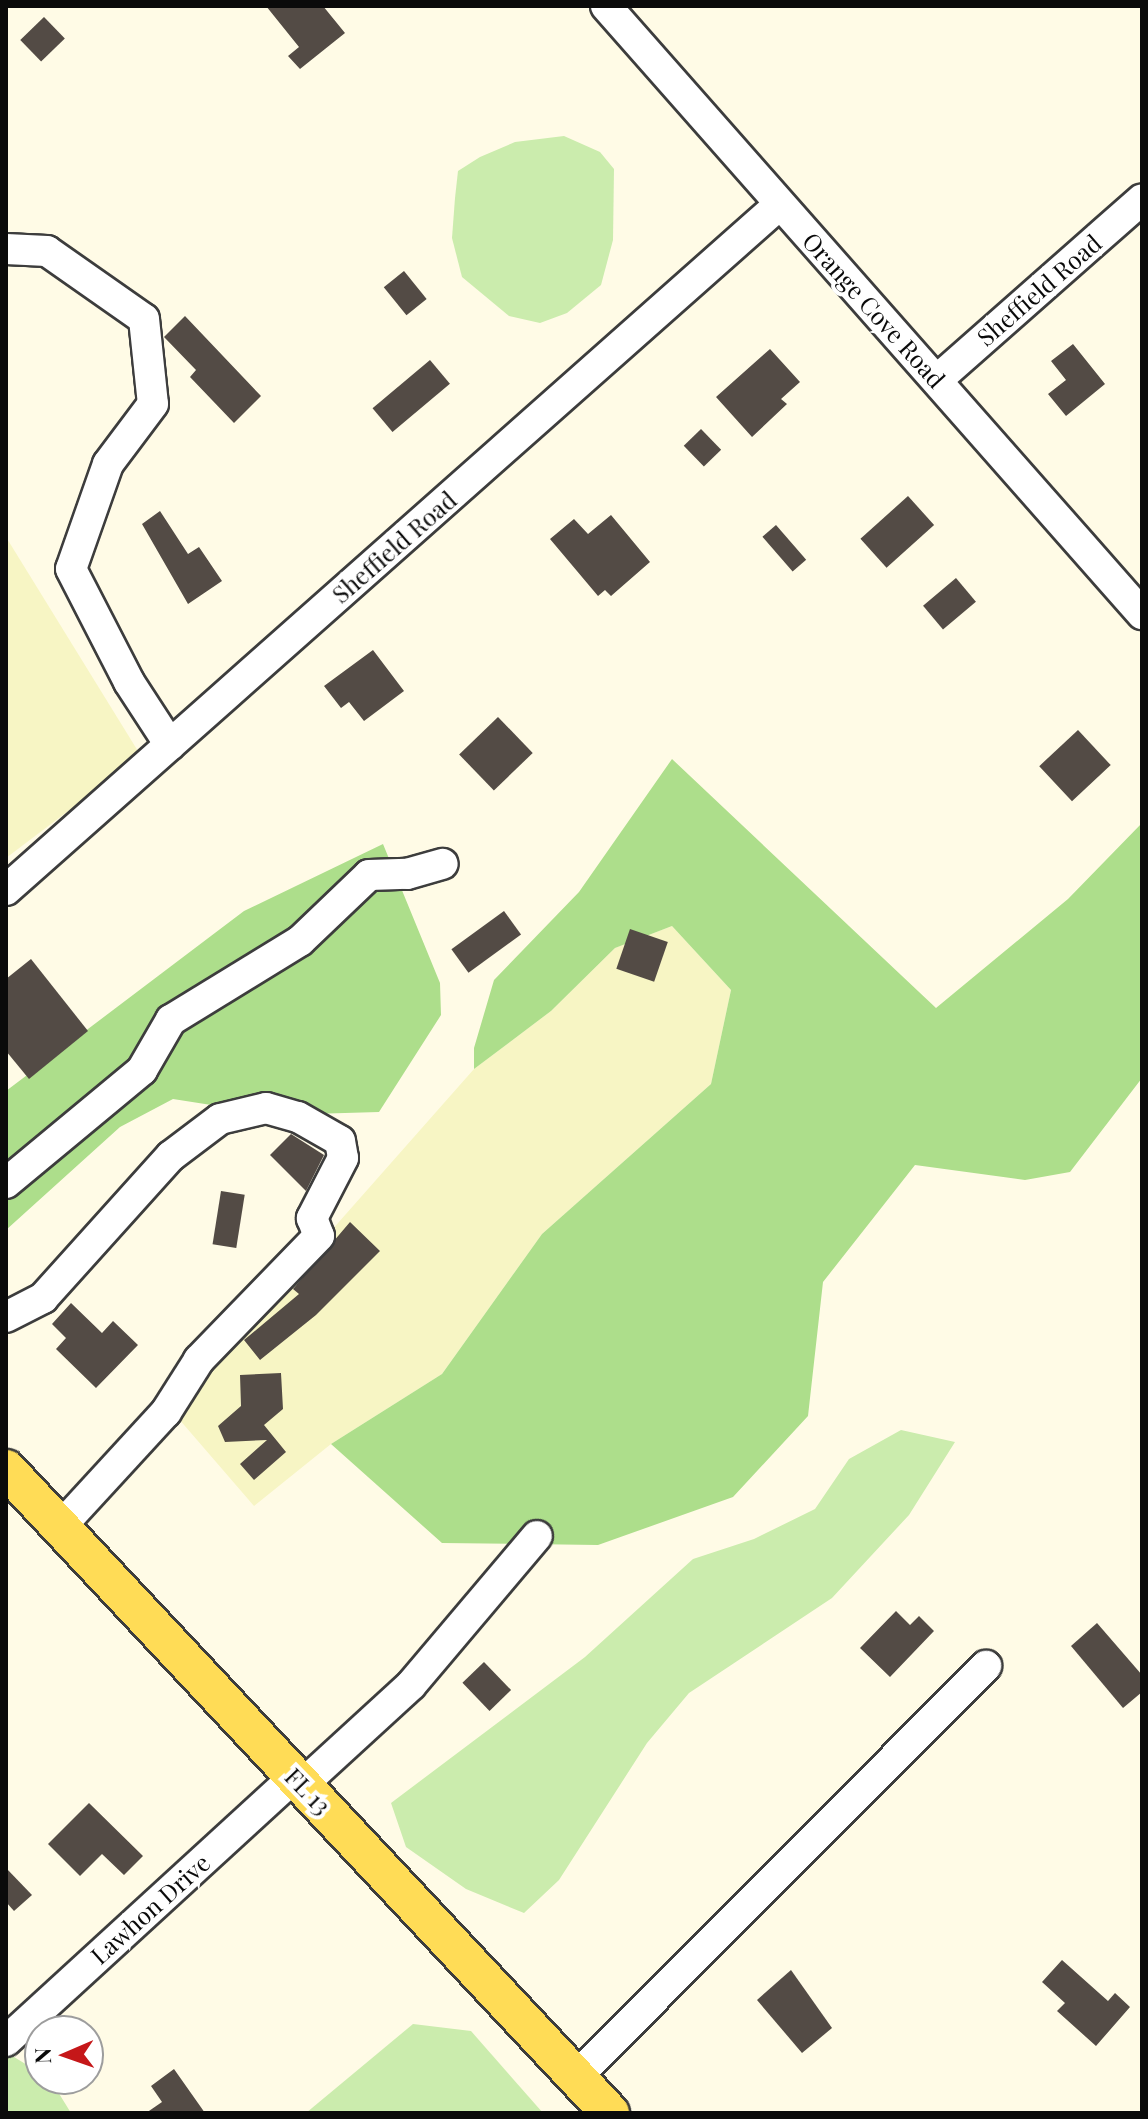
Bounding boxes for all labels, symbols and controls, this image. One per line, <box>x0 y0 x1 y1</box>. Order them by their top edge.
street label: Orange Cove Road <box>797 226 951 394</box>
street label: Sheffield Road <box>971 228 1107 352</box>
street label: Sheffield Road <box>326 485 462 609</box>
street label: FL 13 <box>279 1762 337 1820</box>
street label: Lawhon Drive <box>85 1848 215 1970</box>
north arrow <box>24 2015 104 2095</box>
text: N <box>27 2047 57 2064</box>

